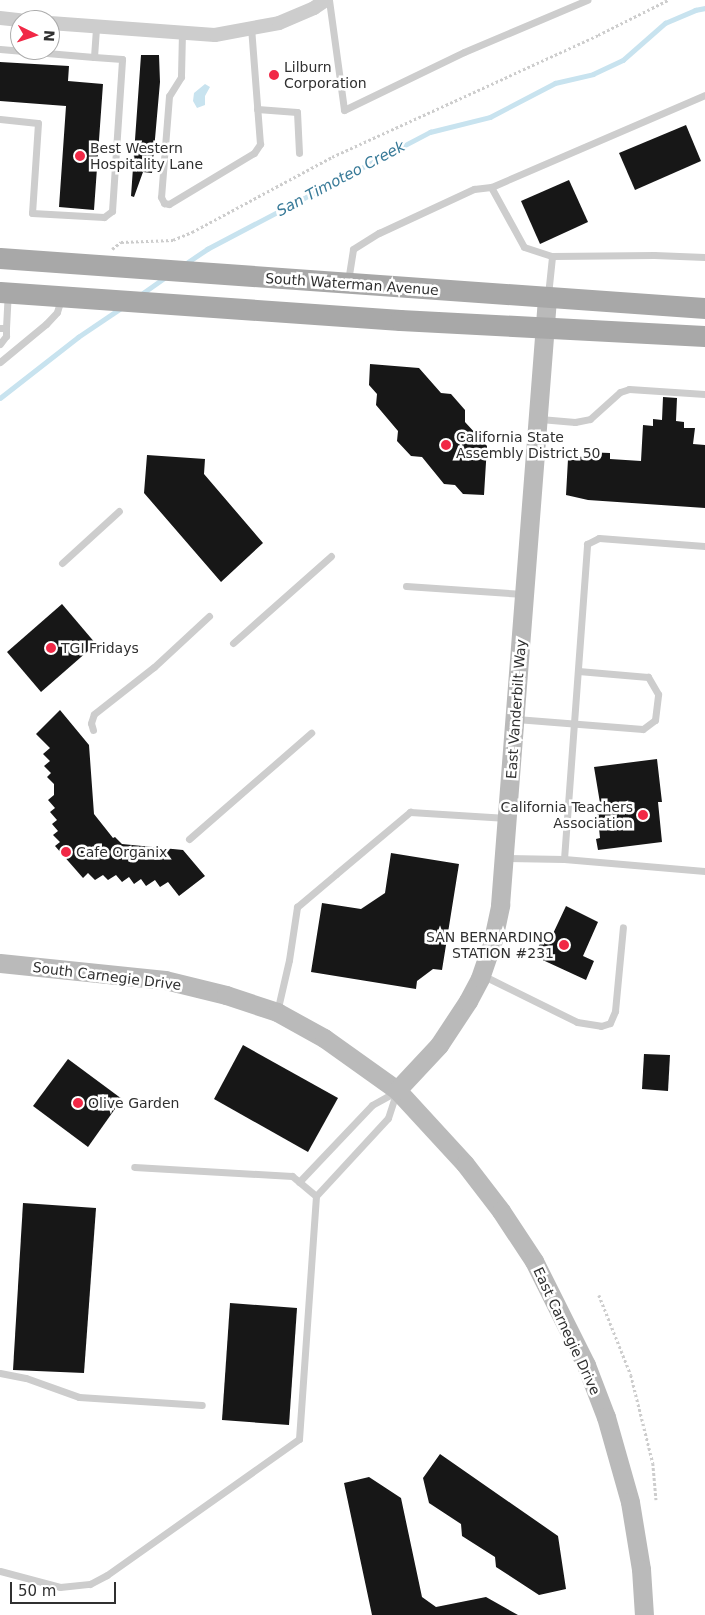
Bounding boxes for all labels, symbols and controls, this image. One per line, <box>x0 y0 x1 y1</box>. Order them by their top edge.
north arrow <box>10 10 60 60</box>
text: N <box>41 30 57 42</box>
place label: Lilburn Corporation <box>284 59 367 92</box>
marker: Lilburn Corporation <box>268 69 280 81</box>
water label: San Timoteo Creek <box>274 137 408 221</box>
place label: Best Western Hospitality Lane <box>90 140 203 172</box>
marker: Best Western Hospitality Lane <box>74 150 86 162</box>
street label: South Waterman Avenue <box>265 270 439 298</box>
place label: California State Assembly District 50 <box>456 429 600 462</box>
marker: California State Assembly District 50 <box>440 439 452 451</box>
street label: East Vanderbilt Way <box>503 638 529 780</box>
place label: TGI Fridays <box>61 640 139 656</box>
marker: TGI Fridays <box>45 642 57 654</box>
place label: California Teachers Association <box>500 799 633 832</box>
marker: California Teachers Association <box>637 809 649 821</box>
place label: Cafe Organix <box>76 844 167 860</box>
marker: Cafe Organix <box>60 846 72 858</box>
place label: SAN BERNARDINO STATION #231 <box>426 929 554 962</box>
marker: SAN BERNARDINO STATION #231 <box>558 939 570 951</box>
street label: South Carnegie Drive <box>32 959 182 993</box>
place label: Olive Garden <box>88 1095 179 1111</box>
marker: Olive Garden <box>72 1097 84 1109</box>
street label: East Carnegie Drive <box>530 1264 604 1398</box>
scale bar <box>12 1572 119 1604</box>
text: 50 m <box>18 1582 56 1600</box>

